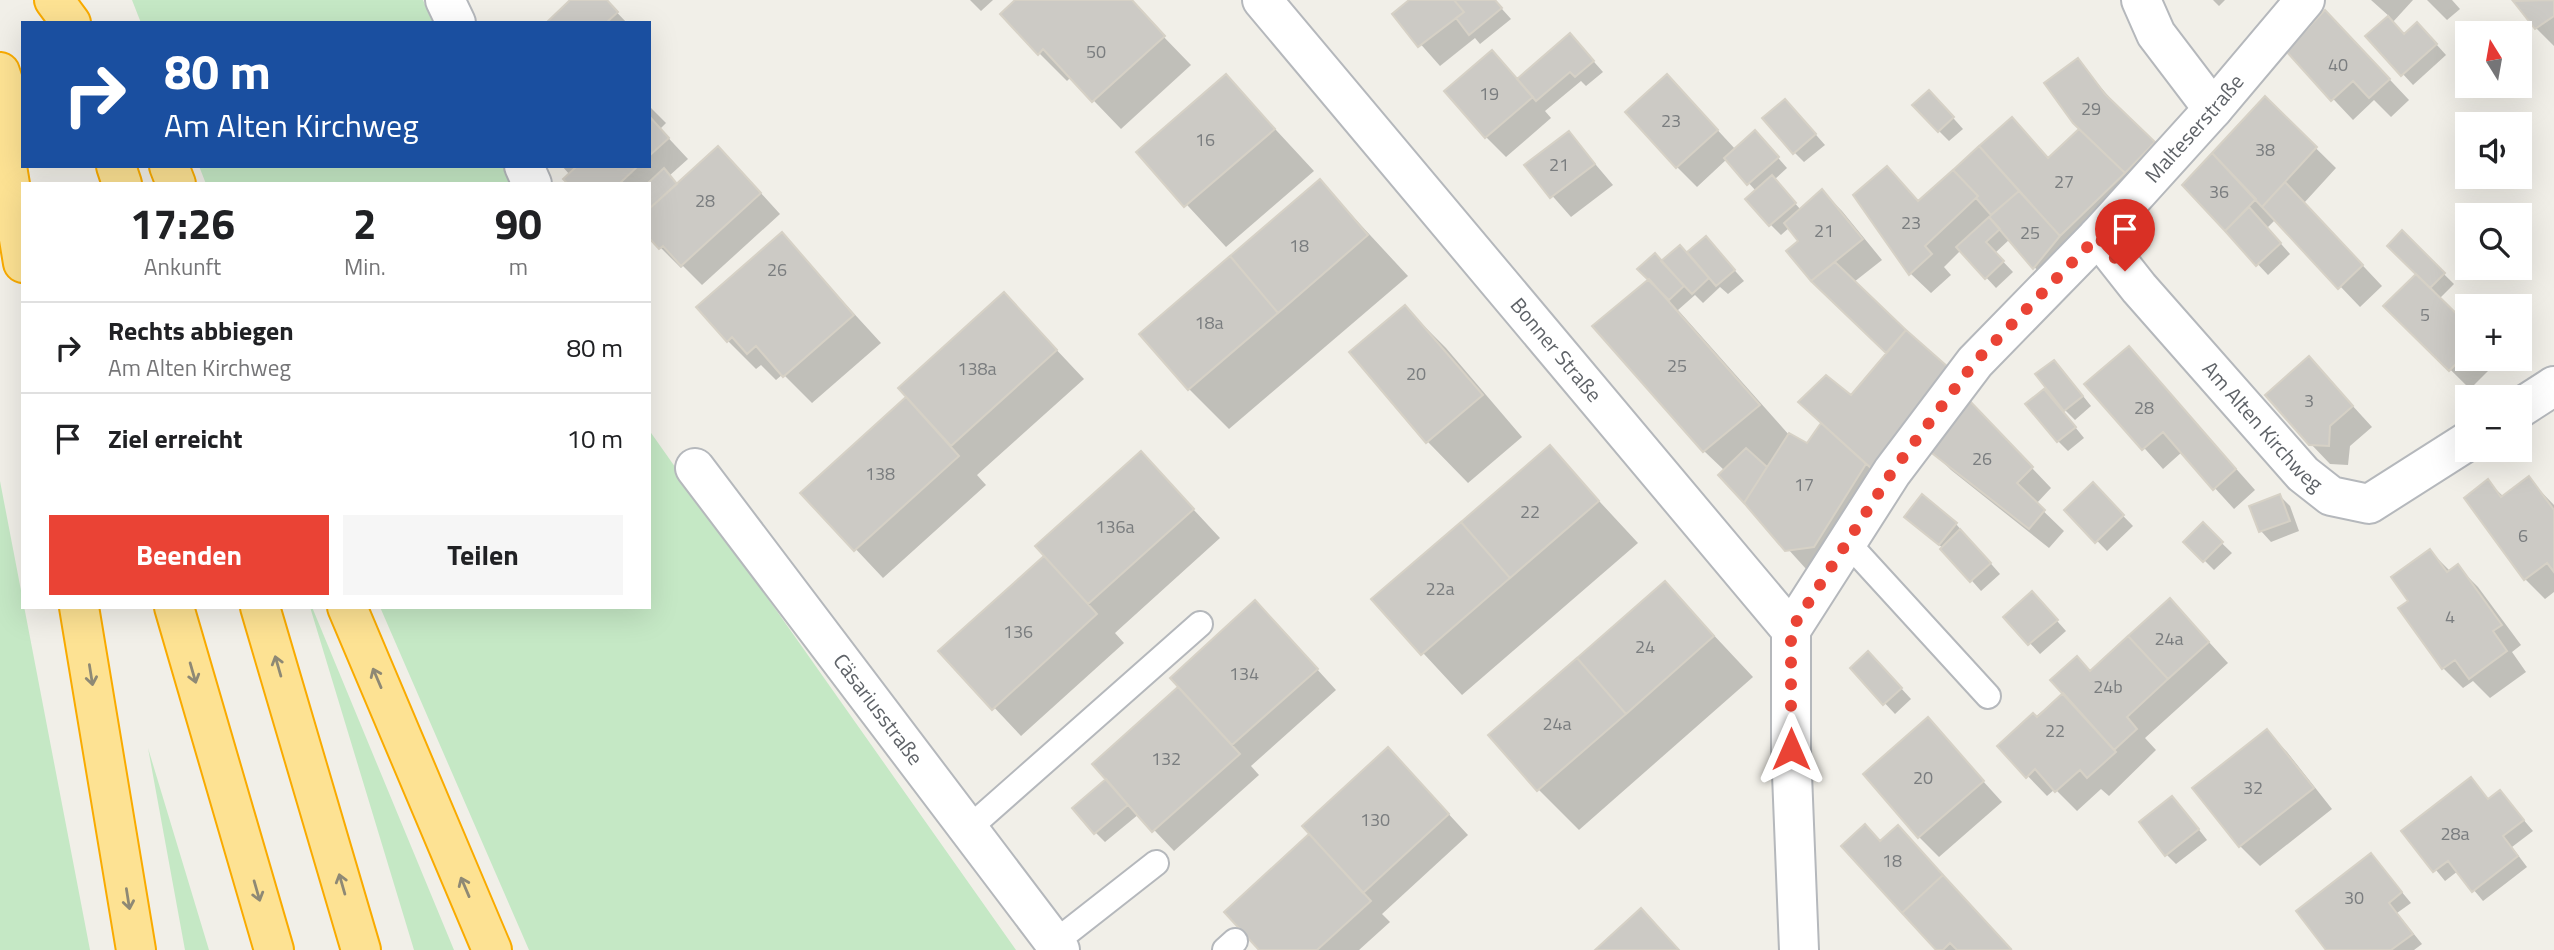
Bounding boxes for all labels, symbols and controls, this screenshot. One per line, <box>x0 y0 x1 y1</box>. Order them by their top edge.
north arrow <box>2455 21 2532 98</box>
map controls <box>2455 21 2532 462</box>
text: 80 m <box>164 33 271 108</box>
house number: 50 <box>1086 38 1106 65</box>
icon: right <box>49 49 140 140</box>
house number: 40 <box>2328 51 2348 78</box>
street label: Malteserstraße <box>2137 67 2251 190</box>
house number: 19 <box>1479 80 1499 107</box>
house number: 29 <box>2081 95 2101 122</box>
text: Am Alten Kirchweg <box>164 101 419 149</box>
house number: 23 <box>1661 107 1681 134</box>
button: sound <box>2455 112 2532 189</box>
house number: 16 <box>1195 126 1215 153</box>
house number: 38 <box>2255 136 2275 163</box>
house number: 21 <box>1549 151 1569 178</box>
house number: 27 <box>2054 168 2074 195</box>
house number: 36 <box>2209 178 2229 205</box>
house number: 28 <box>695 187 715 214</box>
text: 17:26 <box>130 191 235 255</box>
text: 2 <box>353 191 377 255</box>
text: 90 <box>495 191 542 255</box>
pin <box>2095 199 2155 271</box>
button: search <box>2455 203 2532 280</box>
house number: 23 <box>1901 209 1921 236</box>
icon: arrive <box>2106 210 2144 248</box>
house number: 21 <box>1814 217 1834 244</box>
house number: 25 <box>2020 219 2040 246</box>
house number: 18 <box>1289 232 1309 259</box>
text: Ankunft <box>144 249 221 284</box>
text: Min. <box>344 249 386 284</box>
text: m <box>509 249 528 284</box>
house number: 26 <box>767 256 787 283</box>
street label: Bonner Straße <box>1503 290 1610 409</box>
button: + <box>2455 294 2532 371</box>
house number: 5 <box>2420 301 2430 328</box>
house number: 18a <box>1194 309 1224 336</box>
text: Rechts abbiegen <box>108 311 294 350</box>
text: 80 m <box>566 328 623 367</box>
icon: right <box>49 329 87 367</box>
text: Am Alten Kirchweg <box>108 350 291 385</box>
house number: 25 <box>1667 352 1687 379</box>
street label: Am Alten Kirchweg <box>2195 353 2331 499</box>
house number: 138a <box>957 355 997 382</box>
house number: 20 <box>1406 360 1426 387</box>
button: − <box>2455 385 2532 462</box>
house number: 3 <box>2304 387 2314 414</box>
house number: 28 <box>2134 394 2154 421</box>
text: Ziel erreicht <box>108 419 243 458</box>
text: 10 m <box>566 419 623 458</box>
icon: arrive <box>49 420 87 458</box>
house number: 26 <box>1972 445 1992 472</box>
house number: 138 <box>865 460 895 487</box>
house number: 17 <box>1794 471 1814 498</box>
house number: 22 <box>1520 498 1540 525</box>
house number: 136a <box>1095 513 1135 540</box>
button: Beenden <box>49 515 329 595</box>
button: Teilen <box>343 515 623 595</box>
house number: 6 <box>2518 522 2528 549</box>
house number: 22a <box>1425 575 1455 602</box>
house number: 4 <box>2445 603 2455 630</box>
house number: 136 <box>1003 618 1033 645</box>
house number: 24a <box>2154 625 2184 652</box>
house number: 24 <box>1635 633 1655 660</box>
street label: Cäsariusstraße <box>826 646 932 772</box>
one-way arrow <box>270 655 283 677</box>
house number: 134 <box>1229 660 1259 687</box>
one-way arrow <box>188 662 201 684</box>
one-way arrow <box>85 663 98 686</box>
one-way arrow <box>369 667 382 689</box>
house number: 24b <box>2093 673 2123 700</box>
house number: 24a <box>1542 710 1572 737</box>
position arrow <box>1754 712 1828 786</box>
house number: 22 <box>2045 717 2065 744</box>
house number: 132 <box>1151 745 1181 772</box>
house number: 20 <box>1913 764 1933 791</box>
house number: 32 <box>2243 774 2263 801</box>
house number: 130 <box>1360 806 1390 833</box>
house number: 28a <box>2440 820 2470 847</box>
house number: 18 <box>1882 847 1902 874</box>
one-way arrow <box>334 874 347 896</box>
one-way arrow <box>458 877 471 898</box>
one-way arrow <box>251 880 264 902</box>
house number: 30 <box>2344 884 2364 911</box>
one-way arrow <box>121 887 134 910</box>

